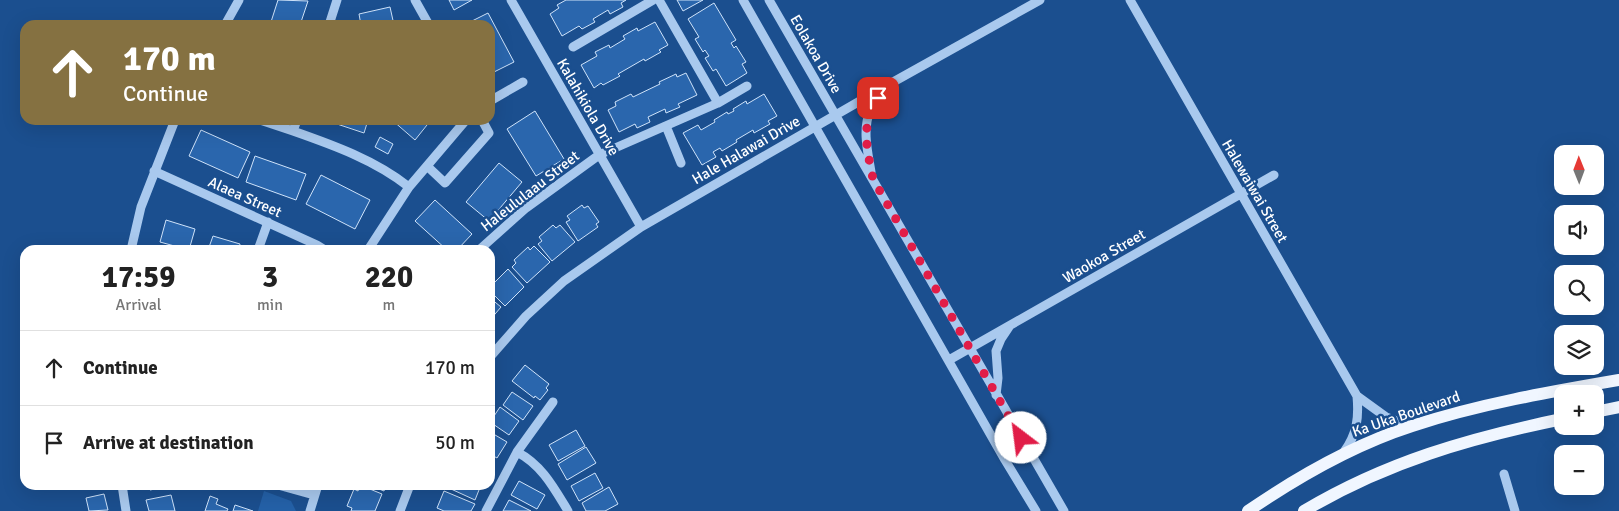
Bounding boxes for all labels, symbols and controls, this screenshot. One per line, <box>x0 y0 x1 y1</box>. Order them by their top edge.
street label: Eolakoa Drive <box>786 12 846 96</box>
text: 170 m <box>123 37 216 80</box>
icon: ahead <box>40 40 105 105</box>
street label: Kalahikiola Drive <box>553 55 623 159</box>
pin <box>857 77 899 119</box>
text: Continue <box>123 80 208 107</box>
icon: arrive <box>864 84 892 112</box>
street label: Hale Halawai Drive <box>689 112 803 188</box>
street label: Halewaiwai Street <box>1218 136 1292 246</box>
north arrow <box>1554 145 1604 195</box>
map controls <box>1554 145 1604 495</box>
street label: Haleululaau Street <box>477 147 583 235</box>
street label: Alaea Street <box>205 173 285 221</box>
button: sound <box>1554 205 1604 255</box>
street label: Waokoa Street <box>1059 225 1149 287</box>
text: 17:59 <box>102 259 175 296</box>
text: 3 <box>262 259 278 296</box>
text: 220 <box>365 259 413 296</box>
button: search <box>1554 265 1604 315</box>
text: Arrival <box>115 295 162 315</box>
text: min <box>257 295 283 315</box>
text: m <box>383 295 395 315</box>
button: layers <box>1554 325 1604 375</box>
icon: ahead <box>40 354 68 382</box>
text: Continue <box>83 356 158 380</box>
text: 170 m <box>425 356 475 380</box>
button: + <box>1554 385 1604 435</box>
street label: Ka Uka Boulevard <box>1350 387 1462 441</box>
position arrow <box>994 411 1046 463</box>
icon: arrive <box>40 429 68 457</box>
text: Arrive at destination <box>83 431 254 455</box>
text: 50 m <box>435 431 475 455</box>
button: − <box>1554 445 1604 495</box>

